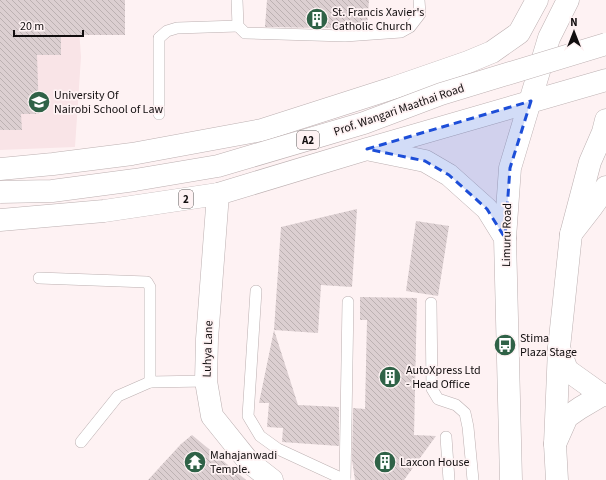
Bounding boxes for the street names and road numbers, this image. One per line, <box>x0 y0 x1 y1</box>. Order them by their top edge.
street label: Prof. Wangari Maathai Road <box>331 80 467 140</box>
road number: A2 <box>297 131 319 149</box>
road number: 2 <box>179 190 193 208</box>
street label: Limuru Road <box>498 203 516 267</box>
street label: Luhya Lane <box>199 320 217 378</box>

